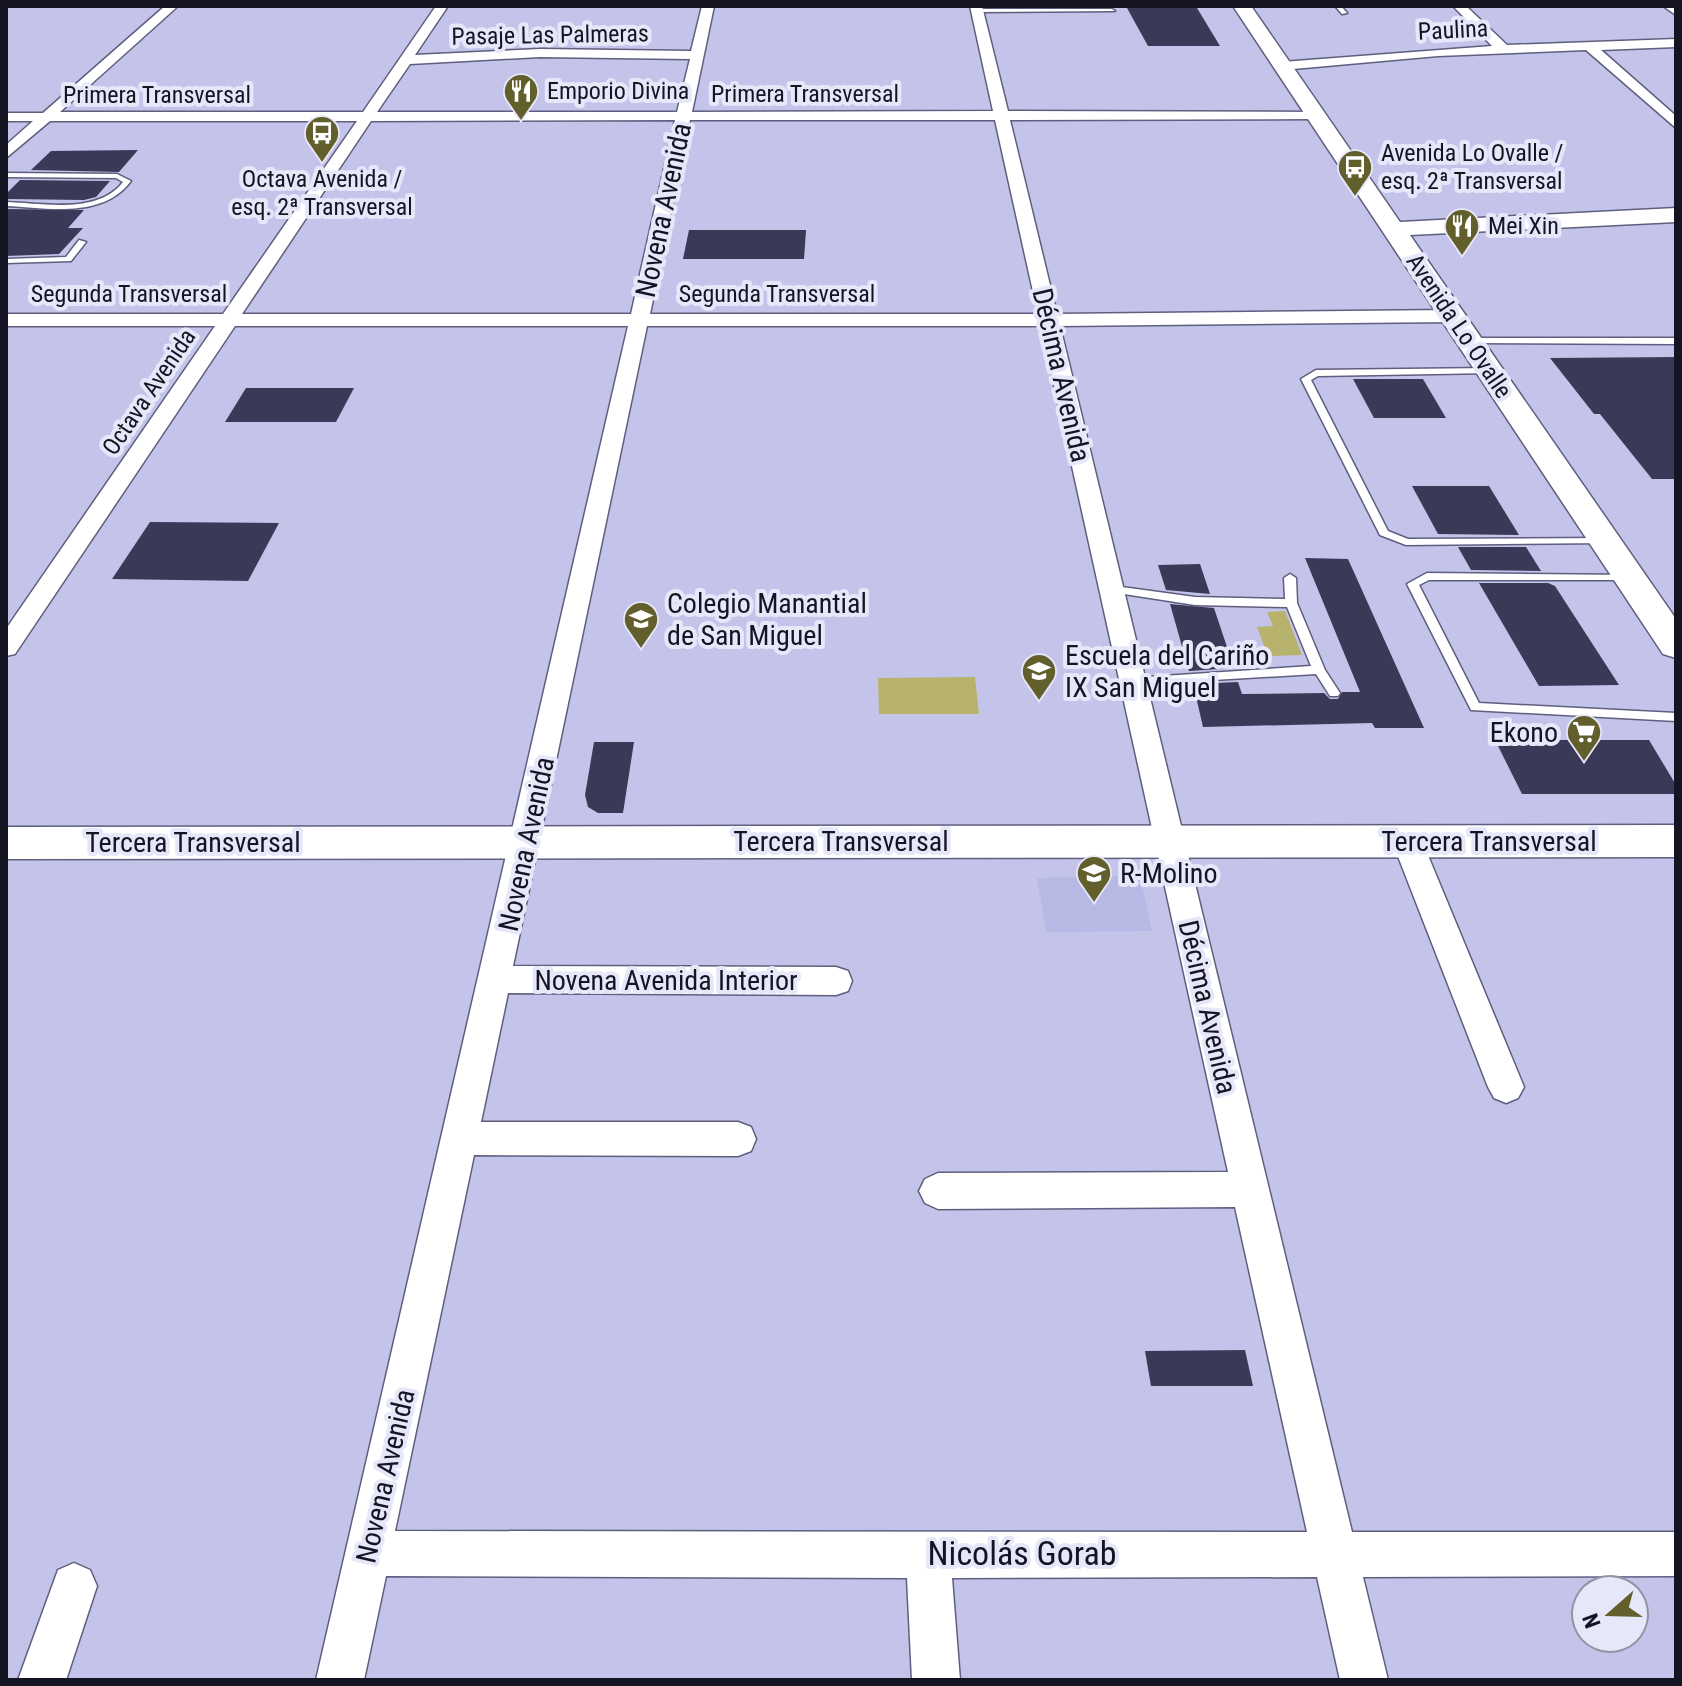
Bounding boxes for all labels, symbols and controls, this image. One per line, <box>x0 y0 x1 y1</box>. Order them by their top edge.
street label: Paulina <box>1417 14 1489 46</box>
street label: Pasaje Las Palmeras <box>451 19 649 51</box>
restaurant icon: Emporio Divina <box>502 72 540 122</box>
place label: Emporio Divina <box>547 77 689 105</box>
street label: Primera Transversal <box>711 80 899 108</box>
street label: Primera Transversal <box>63 81 251 109</box>
bus stop icon: Octava Avenida / esq. 2ª Transversal <box>303 114 341 164</box>
street label: Novena Avenida <box>629 120 698 300</box>
place label: Avenida Lo Ovalle / esq. 2ª Transversal <box>1381 139 1563 195</box>
bus stop icon: Avenida Lo Ovalle / esq. 2ª Transversal <box>1336 148 1374 198</box>
place label: Octava Avenida / esq. 2ª Transversal <box>231 165 413 221</box>
restaurant icon: Mei Xin <box>1443 207 1481 257</box>
place label: Mei Xin <box>1488 212 1559 240</box>
street label: Avenida Lo Ovalle <box>1400 249 1518 403</box>
street label: Segunda Transversal <box>31 280 227 308</box>
street label: Segunda Transversal <box>679 280 875 308</box>
street label: Décima Avenida <box>1026 285 1098 465</box>
street label: Octava Avenida <box>97 324 201 460</box>
place label: Colegio Manantial de San Miguel <box>667 587 867 652</box>
school or university icon: Colegio Manantial de San Miguel <box>622 600 660 650</box>
place label: Escuela del Cariño IX San Miguel <box>1065 639 1269 704</box>
school or university icon: Escuela del Cariño IX San Miguel <box>1020 652 1058 702</box>
supermarket icon: Ekono <box>1565 713 1603 763</box>
place label: Ekono <box>1490 716 1558 749</box>
street label: Novena Avenida <box>492 754 561 934</box>
street label: Tercera Transversal <box>733 825 949 858</box>
street label: Tercera Transversal <box>1381 825 1597 858</box>
street label: Tercera Transversal <box>85 826 301 859</box>
school or university icon: R-Molino <box>1075 854 1113 904</box>
place label: R-Molino <box>1120 857 1217 890</box>
street label: Décima Avenida <box>1172 917 1244 1097</box>
street label: Novena Avenida Interior <box>534 964 798 997</box>
street label: Novena Avenida <box>349 1386 421 1566</box>
street label: Nicolás Gorab <box>928 1533 1116 1573</box>
north arrow <box>1570 1574 1650 1654</box>
text: N <box>1578 1610 1606 1631</box>

